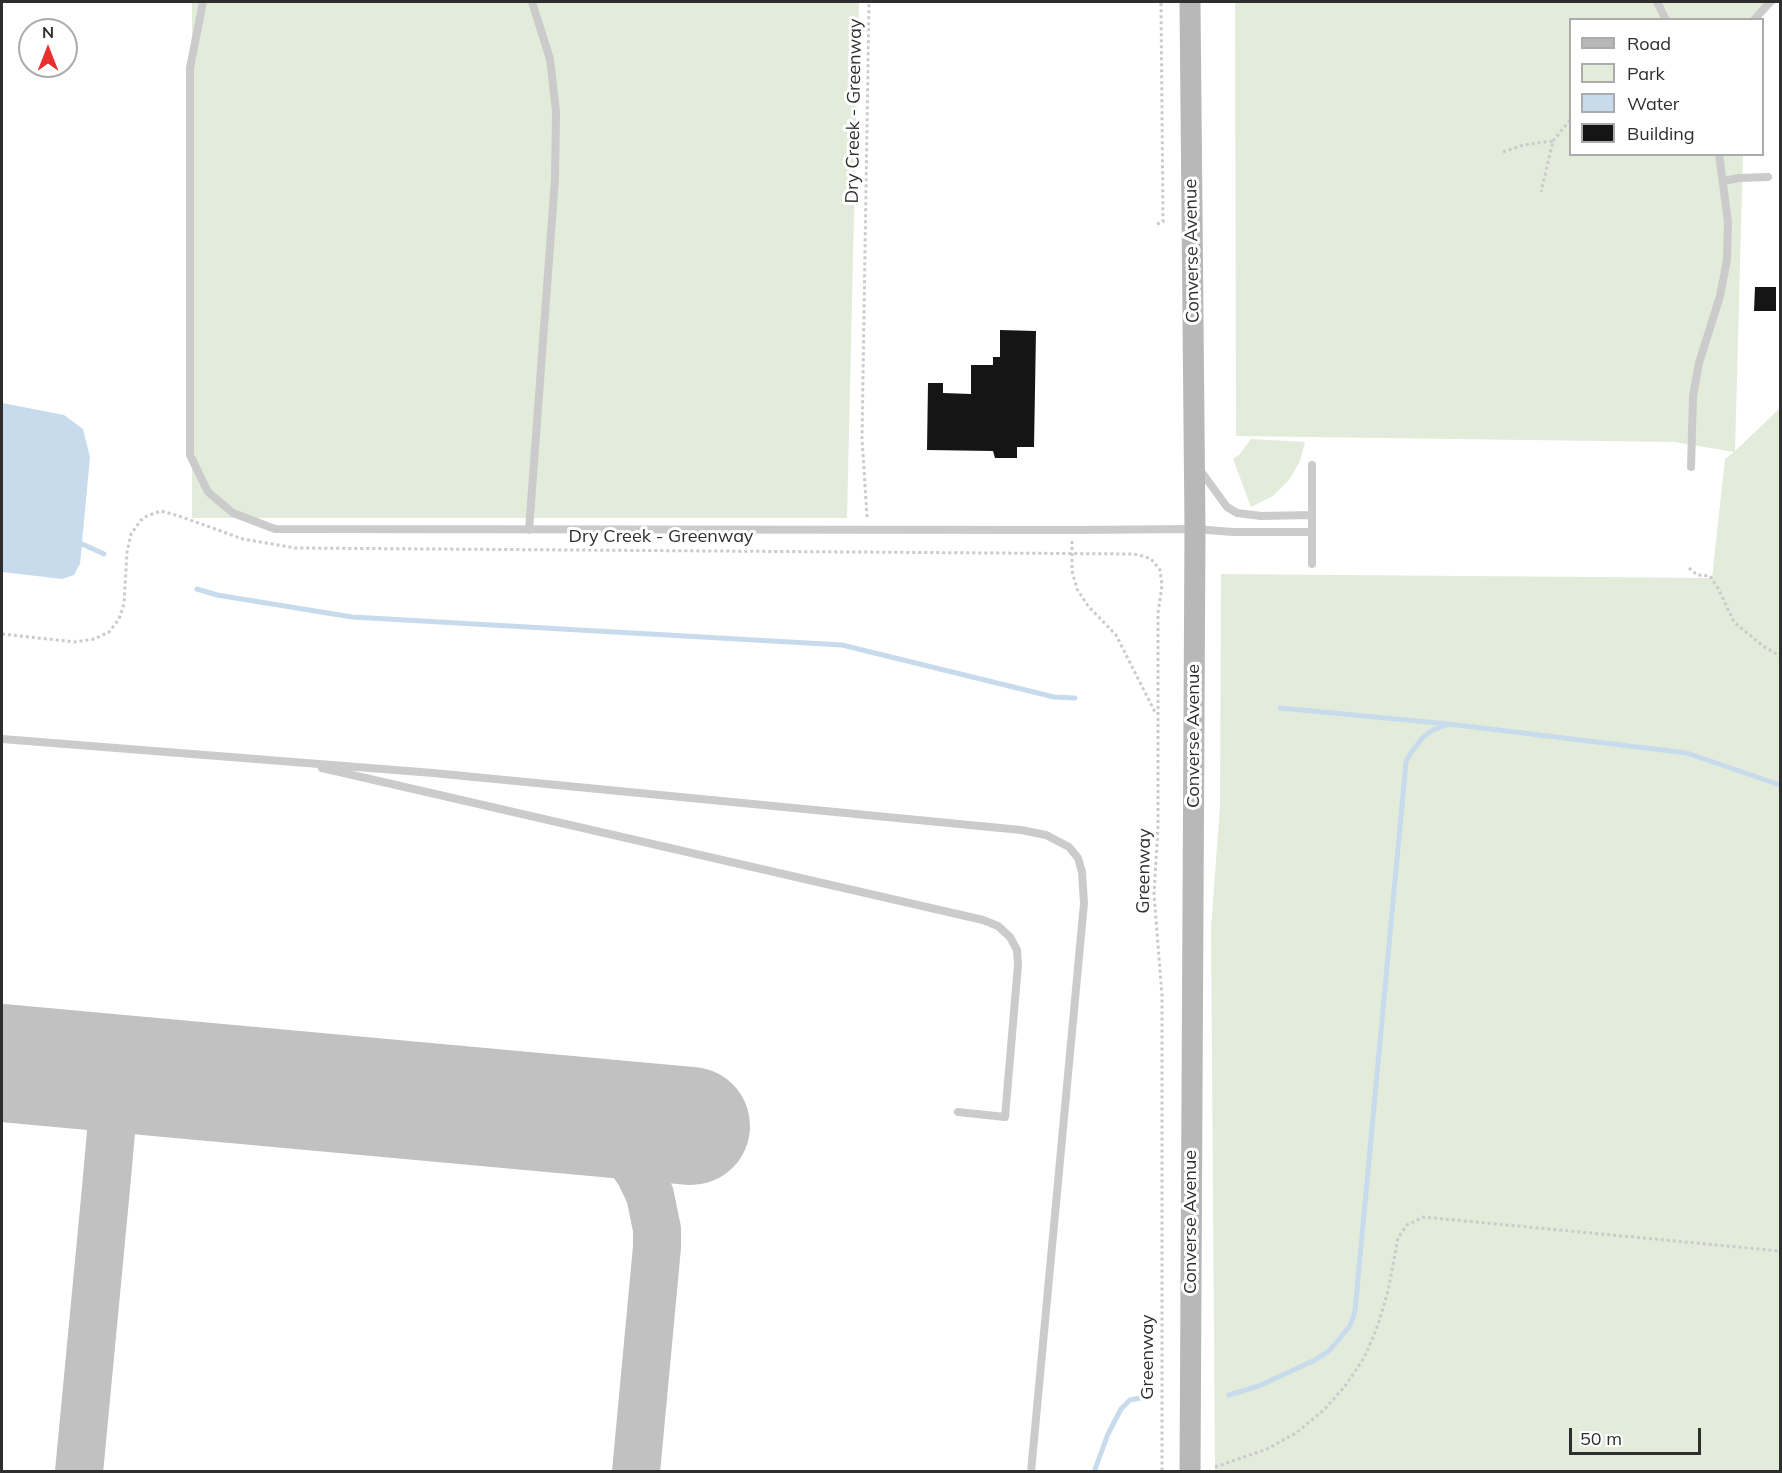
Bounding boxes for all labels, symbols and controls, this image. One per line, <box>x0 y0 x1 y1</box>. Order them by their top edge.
north arrow <box>18 18 78 78</box>
street label: Dry Creek - Greenway <box>842 18 866 204</box>
legend <box>1569 18 1764 156</box>
text: N <box>42 22 54 42</box>
text: Road <box>1627 32 1671 55</box>
text: Park <box>1627 62 1665 85</box>
text: Water <box>1627 92 1679 115</box>
text: Building <box>1627 122 1695 145</box>
street label: Converse Avenue <box>1180 179 1204 323</box>
street label: Dry Creek - Greenway <box>569 526 753 548</box>
street label: Converse Avenue <box>1183 664 1205 808</box>
street label: Greenway <box>1132 828 1156 914</box>
street label: Converse Avenue <box>1180 1150 1202 1294</box>
street label: Greenway <box>1137 1314 1159 1400</box>
scale bar <box>1572 1416 1704 1454</box>
text: 50 m <box>1580 1427 1622 1450</box>

